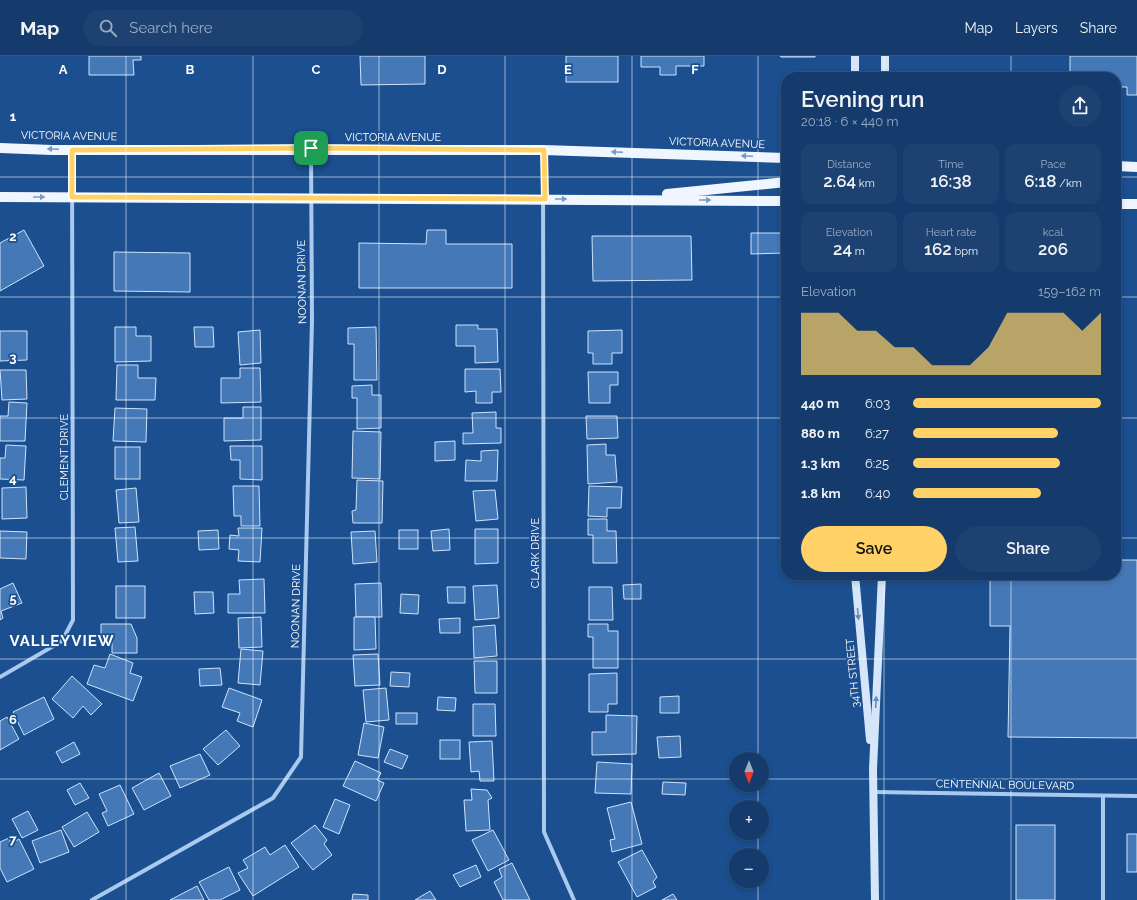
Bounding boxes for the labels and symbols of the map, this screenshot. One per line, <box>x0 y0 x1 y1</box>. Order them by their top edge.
text: A <box>59 62 68 77</box>
text: B <box>186 62 195 77</box>
text: C <box>312 62 321 77</box>
text: D <box>437 62 447 77</box>
text: E <box>564 62 572 77</box>
text: F <box>691 62 699 77</box>
text: 1 <box>10 109 17 124</box>
street label: VICTORIA AVENUE <box>21 129 118 143</box>
pin <box>294 131 328 165</box>
street label: VICTORIA AVENUE <box>345 131 441 144</box>
street label: VICTORIA AVENUE <box>669 135 766 151</box>
one-way arrow <box>47 146 59 153</box>
one-way arrow <box>610 149 623 155</box>
one-way arrow <box>741 153 753 160</box>
one-way arrow <box>33 194 46 200</box>
one-way arrow <box>555 196 568 202</box>
one-way arrow <box>699 197 712 203</box>
text: 2 <box>9 229 17 244</box>
street label: NOONAN DRIVE <box>295 240 309 324</box>
text: 3 <box>9 350 17 365</box>
street label: CLEMENT DRIVE <box>58 413 71 500</box>
text: 4 <box>9 471 17 486</box>
street label: CLARK DRIVE <box>529 518 542 588</box>
street label: NOONAN DRIVE <box>289 564 303 648</box>
text: 5 <box>9 591 17 606</box>
one-way arrow <box>855 608 861 620</box>
district label: VALLEYVIEW <box>9 632 115 650</box>
street label: 34TH STREET <box>843 637 863 708</box>
one-way arrow <box>873 695 879 708</box>
text: 6 <box>9 712 17 727</box>
north arrow <box>729 752 769 792</box>
street label: CENTENNIAL BOULEVARD <box>936 777 1074 793</box>
text: 7 <box>9 832 17 847</box>

